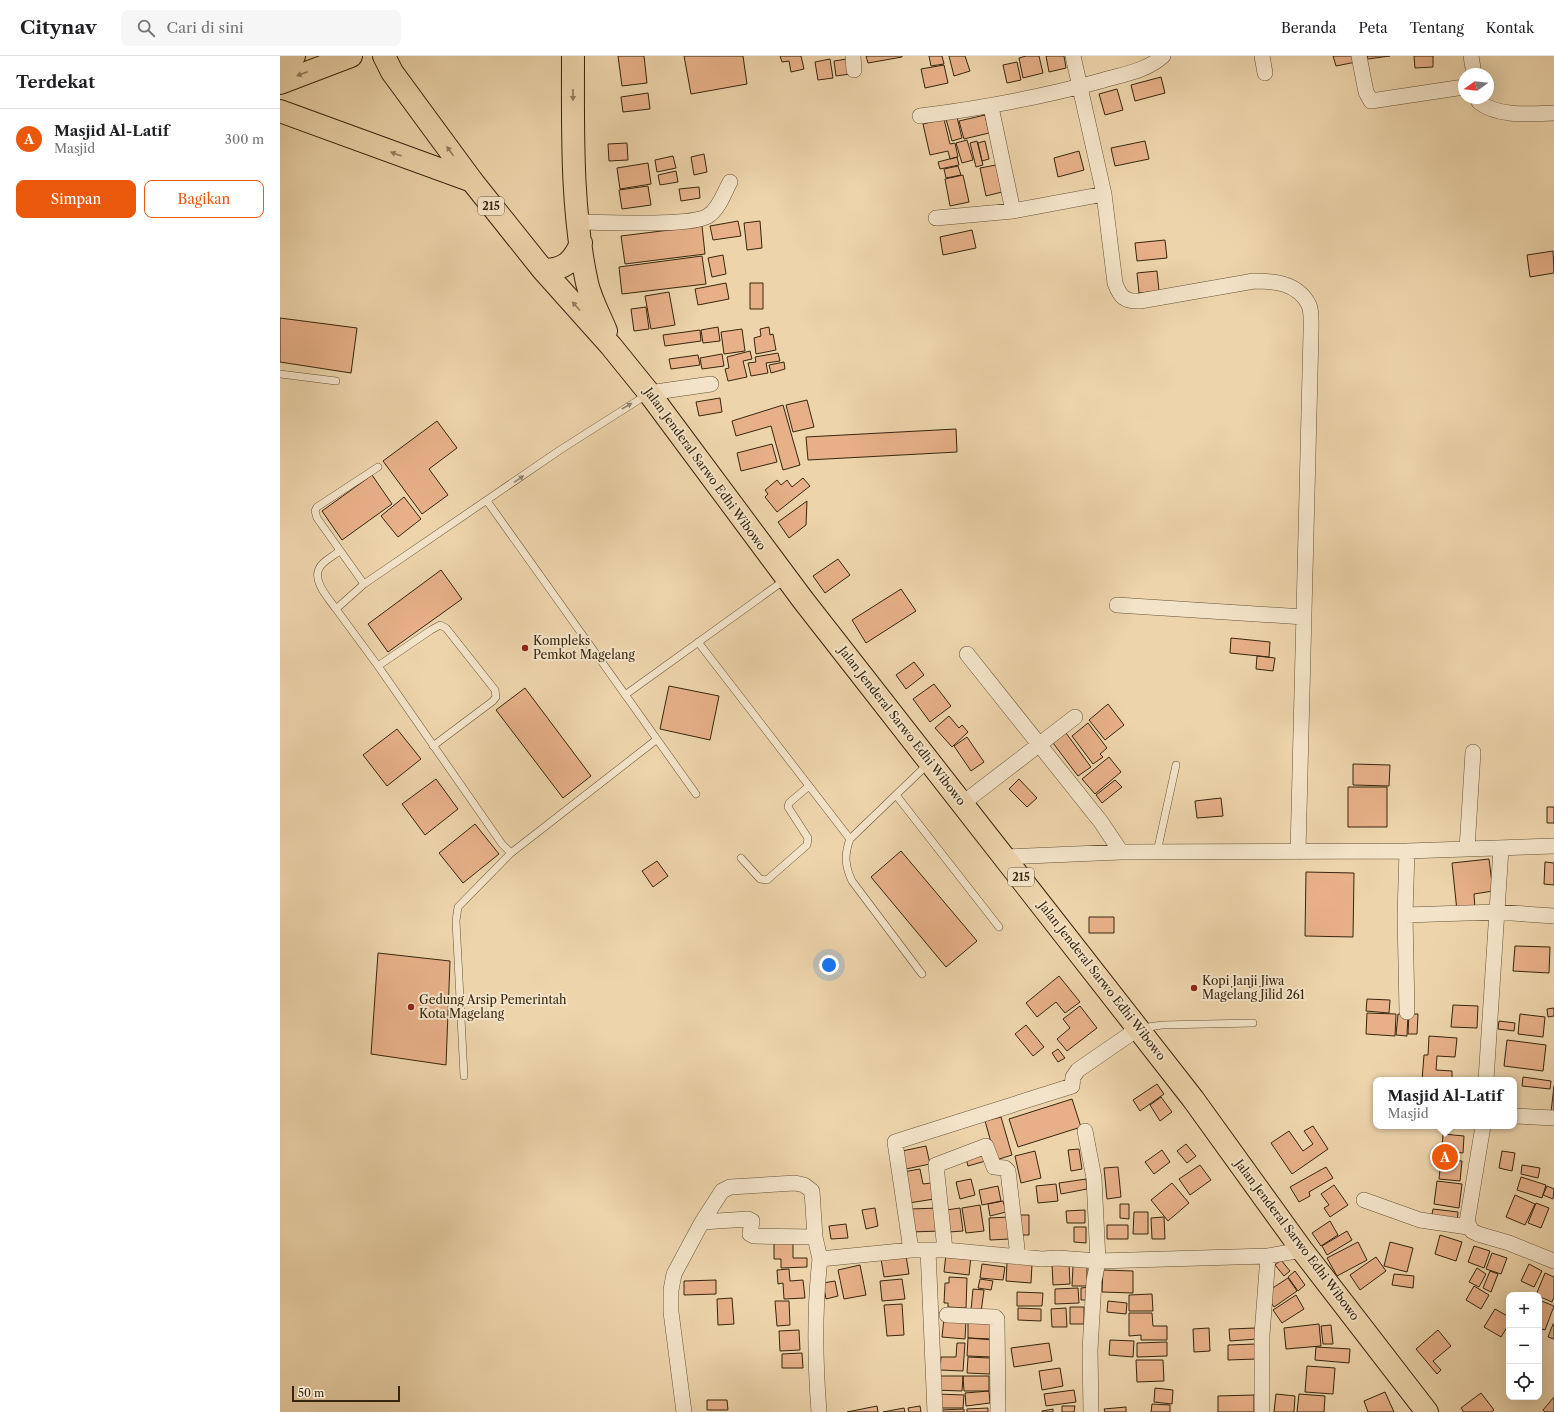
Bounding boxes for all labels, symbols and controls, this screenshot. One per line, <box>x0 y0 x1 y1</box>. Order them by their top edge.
search box <box>121 10 401 46</box>
text: Citynav <box>20 16 97 39</box>
icon: search <box>135 17 157 39</box>
text: Cari di sini <box>167 18 244 37</box>
text: Beranda <box>1281 19 1337 37</box>
text: Peta <box>1359 19 1388 37</box>
text: Tentang <box>1410 19 1464 37</box>
text: Kontak <box>1486 19 1534 37</box>
north arrow <box>1458 68 1494 104</box>
text: Terdekat <box>16 72 95 92</box>
one-way arrow <box>296 72 308 78</box>
one-way arrow <box>570 89 576 102</box>
text: Masjid Al-Latif <box>54 121 169 140</box>
text: A <box>24 131 34 147</box>
text: 300 m <box>225 131 264 147</box>
text: Masjid <box>54 140 95 156</box>
one-way arrow <box>446 146 454 156</box>
one-way arrow <box>389 150 401 156</box>
button: Simpan <box>16 180 136 218</box>
button: Bagikan <box>144 180 264 218</box>
road number: 215 <box>478 197 504 215</box>
one-way arrow <box>571 301 580 311</box>
street label: Jalan Jenderal Sarwo Edhi Wibowo <box>640 383 770 553</box>
one-way arrow <box>621 403 633 410</box>
one-way arrow <box>513 474 524 483</box>
place label: Kompleks Pemkot Magelang <box>533 633 636 662</box>
street label: Jalan Jenderal Sarwo Edhi Wibowo <box>834 642 969 808</box>
marker: Kompleks Pemkot Magelang <box>520 643 530 653</box>
road number: 215 <box>1008 868 1034 886</box>
street label: Jalan Jenderal Sarwo Edhi Wibowo <box>1034 897 1169 1063</box>
your location <box>819 955 839 975</box>
place label: Kopi Janji Jiwa Magelang Jilid 261 <box>1202 973 1305 1002</box>
marker: Kopi Janji Jiwa Magelang Jilid 261 <box>1189 983 1199 993</box>
place label: Gedung Arsip Pemerintah Kota Magelang <box>419 992 567 1021</box>
marker: Gedung Arsip Pemerintah Kota Magelang <box>406 1002 416 1012</box>
popup <box>1373 1077 1517 1129</box>
text: Masjid Al-Latif <box>1388 1086 1502 1105</box>
text: Masjid <box>1388 1105 1429 1121</box>
pin: A <box>1432 1142 1458 1172</box>
street label: Jalan Jenderal Sarwo Edhi Wibowo <box>1231 1155 1363 1323</box>
map controls <box>1506 1292 1542 1400</box>
button: + <box>1506 1292 1542 1328</box>
button: − <box>1506 1328 1542 1364</box>
button: locate <box>1506 1364 1542 1400</box>
scale bar <box>292 1384 400 1403</box>
text: 50 m <box>298 1386 324 1400</box>

